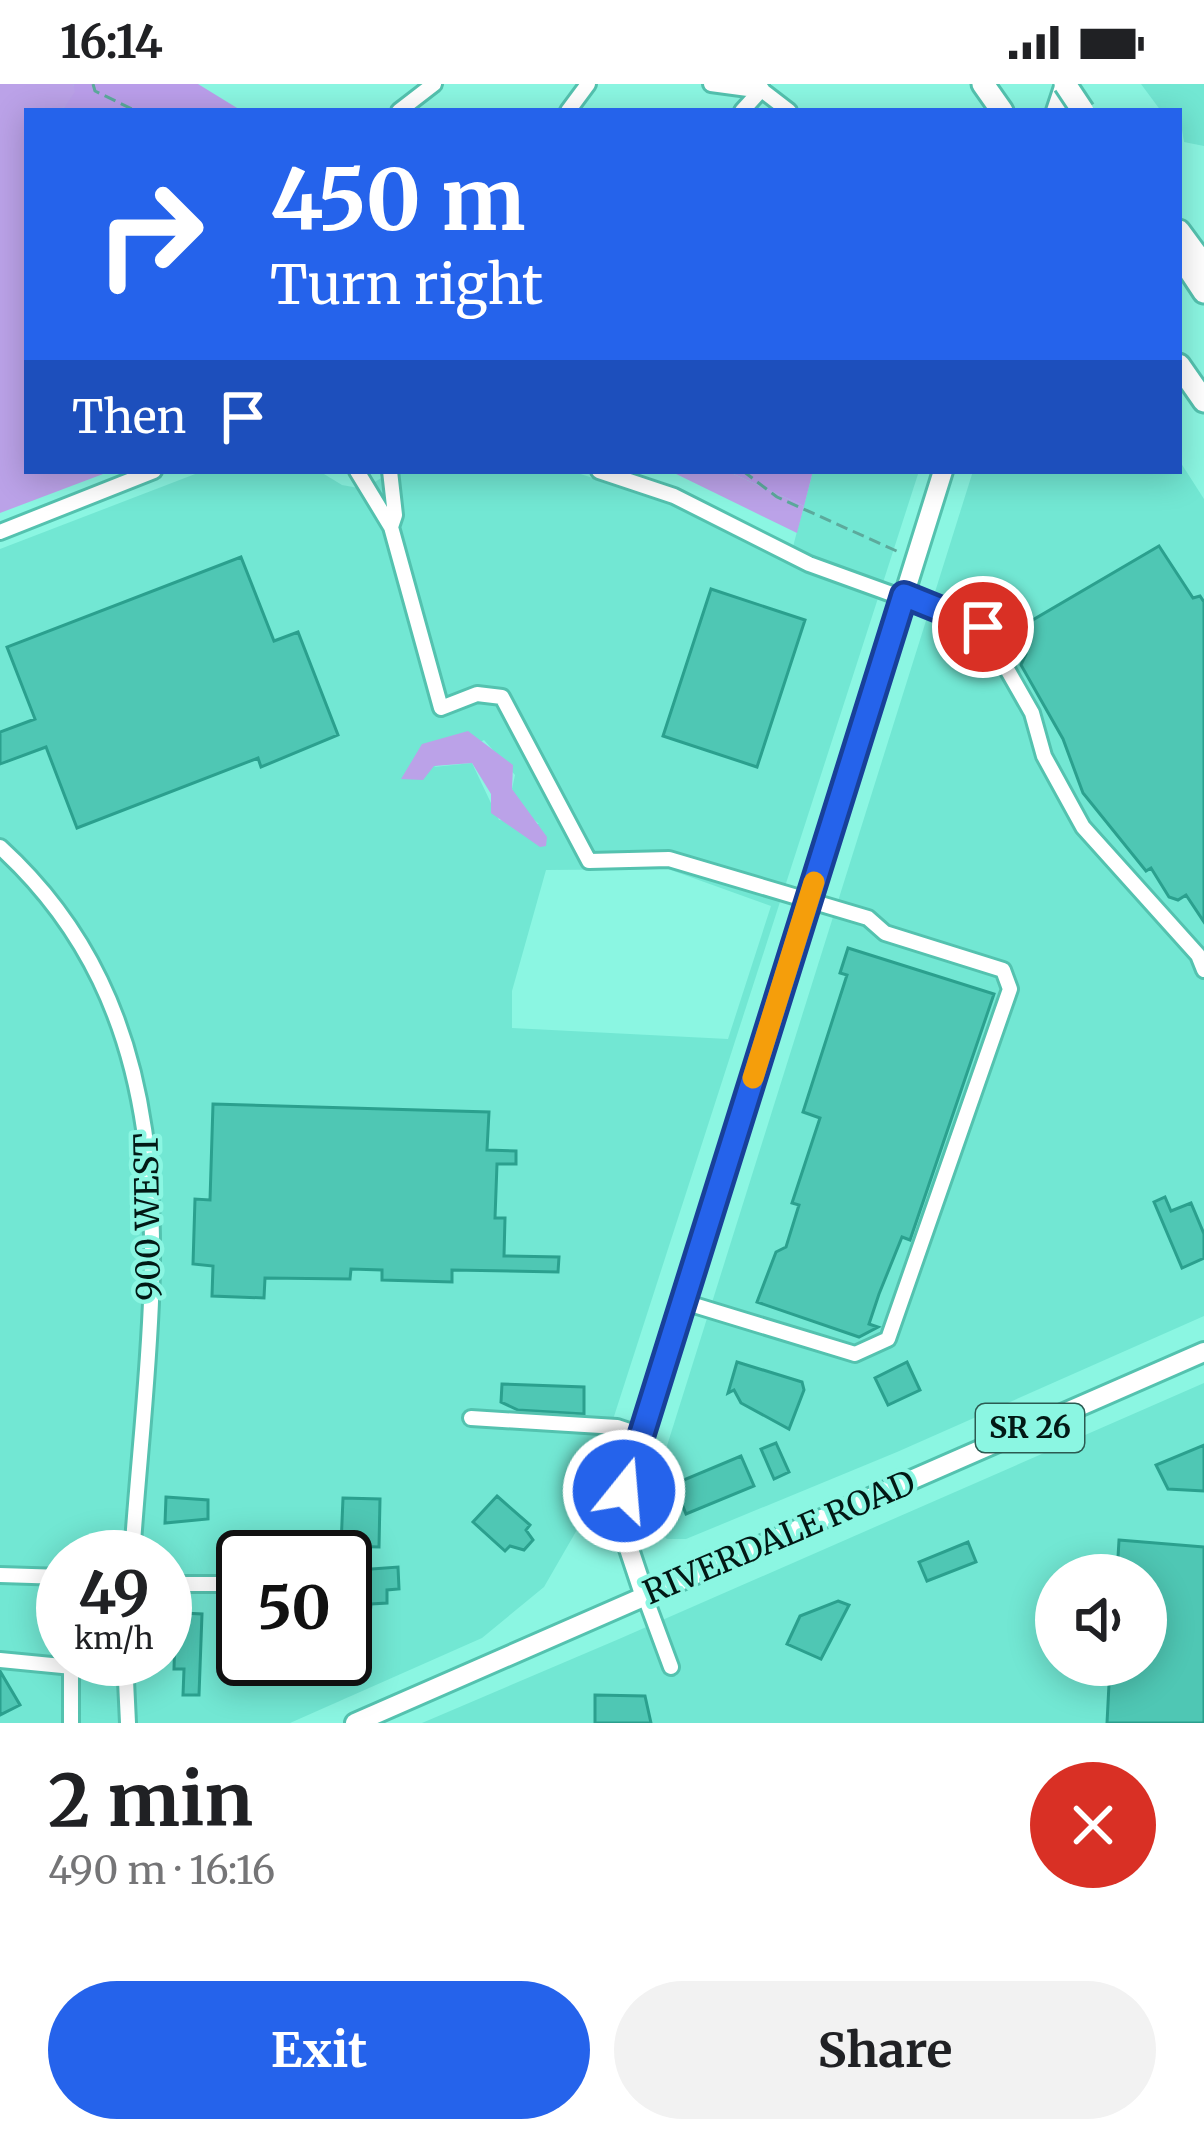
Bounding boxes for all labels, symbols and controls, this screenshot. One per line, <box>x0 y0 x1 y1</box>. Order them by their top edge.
text: 16:14 <box>60 14 163 70</box>
text: 450 m <box>270 147 526 253</box>
icon: right <box>72 156 228 312</box>
text: Turn right <box>270 251 543 319</box>
icon: arrive <box>210 384 276 450</box>
text: Then <box>72 389 186 445</box>
pin <box>932 576 1034 678</box>
icon: arrive <box>950 594 1016 660</box>
street label: 900 WEST <box>126 1133 169 1301</box>
road number: SR 26 <box>976 1404 1084 1452</box>
position arrow <box>561 1428 687 1554</box>
street label: RIVERDALE ROAD <box>637 1462 921 1613</box>
speed limit sign: 50 <box>216 1530 372 1686</box>
map controls <box>1035 1554 1167 1686</box>
button: sound <box>1035 1554 1167 1686</box>
text: 49 <box>78 1555 150 1630</box>
text: km/h <box>74 1619 154 1657</box>
text: 2 min <box>48 1755 253 1846</box>
button: close <box>1030 1762 1156 1888</box>
text: 490 m · 16:16 <box>48 1846 275 1895</box>
button: Exit <box>48 1981 590 2119</box>
button: Share <box>614 1981 1156 2119</box>

